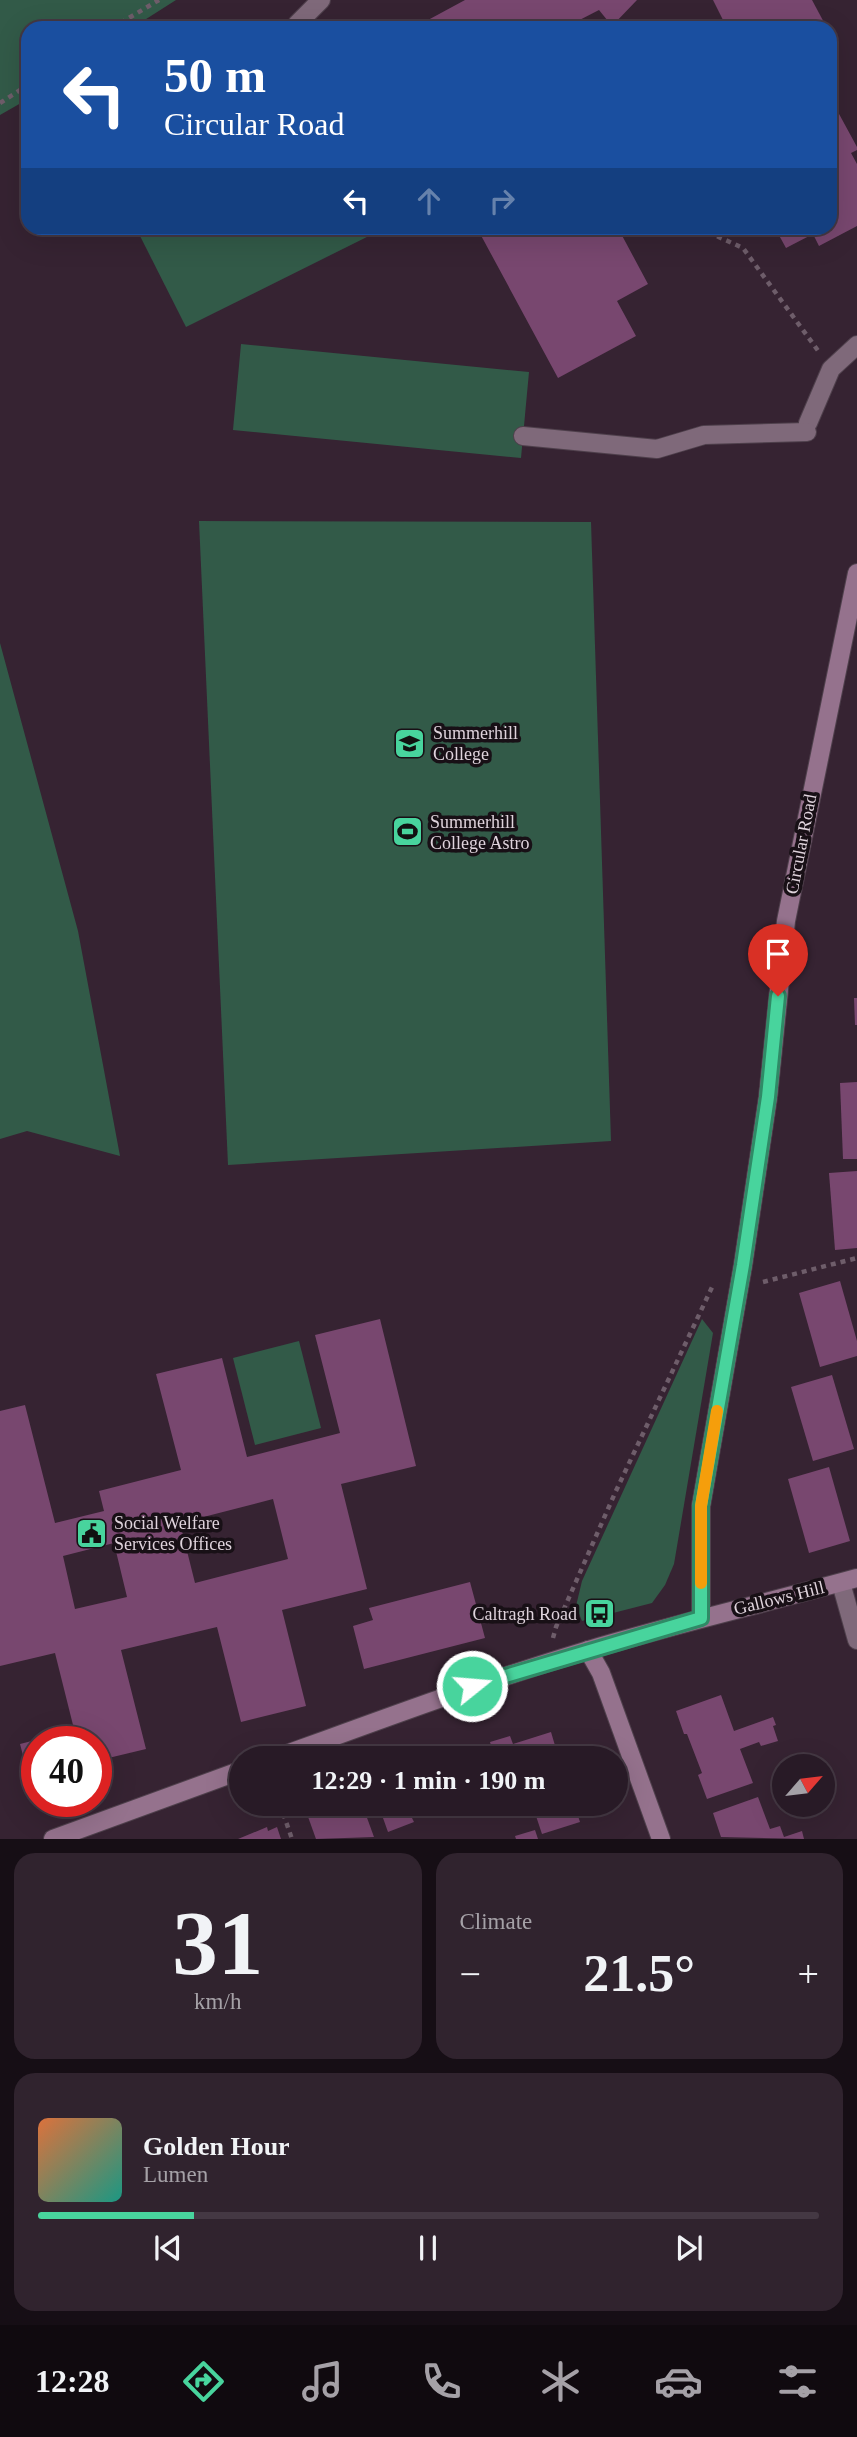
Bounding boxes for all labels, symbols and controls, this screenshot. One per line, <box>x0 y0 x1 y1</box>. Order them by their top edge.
text: 50 m <box>164 48 266 103</box>
icon: left <box>49 49 140 140</box>
text: Circular Road <box>164 106 344 142</box>
icon: left <box>337 182 375 220</box>
icon: ahead <box>410 182 448 220</box>
icon: right <box>483 182 521 220</box>
place label: Summerhill College <box>433 723 518 764</box>
school or university icon: Summerhill College <box>393 726 427 760</box>
street label: Circular Road <box>782 792 820 896</box>
place label: Summerhill College Astro <box>430 812 530 853</box>
sports icon: Summerhill College Astro <box>390 815 424 849</box>
pin <box>748 924 808 996</box>
icon: arrive <box>759 935 797 973</box>
place label: Social Welfare Services Offices <box>114 1513 232 1554</box>
public building icon: Social Welfare Services Offices <box>74 1516 108 1550</box>
street label: Gallows Hill <box>732 1577 826 1619</box>
bus stop icon: Caltragh Road <box>583 1597 617 1631</box>
place label: Caltragh Road <box>473 1604 577 1624</box>
position arrow <box>435 1649 509 1723</box>
speed limit sign: 40 <box>21 1726 112 1817</box>
north arrow <box>772 1754 835 1816</box>
map controls <box>772 1754 835 1817</box>
text: 12:29 · 1 min · 190 m <box>312 1766 546 1795</box>
text: 31 <box>172 1893 263 1994</box>
text: Climate <box>460 1909 532 1934</box>
text: 21.5° <box>583 1945 695 2002</box>
text: − <box>460 1953 481 1995</box>
text: + <box>798 1953 819 1995</box>
text: km/h <box>194 1989 241 2014</box>
text: Golden Hour <box>143 2132 290 2161</box>
text: Lumen <box>143 2162 208 2187</box>
icon: previous <box>149 2229 187 2267</box>
icon: pause <box>409 2229 447 2267</box>
icon: next <box>670 2229 708 2267</box>
icon: directions <box>179 2357 228 2406</box>
icon: music <box>298 2357 347 2406</box>
icon: phone <box>417 2357 466 2406</box>
icon: climate <box>536 2357 585 2406</box>
icon: car <box>654 2357 703 2406</box>
icon: filters <box>773 2357 822 2406</box>
text: 12:28 <box>35 2363 110 2399</box>

